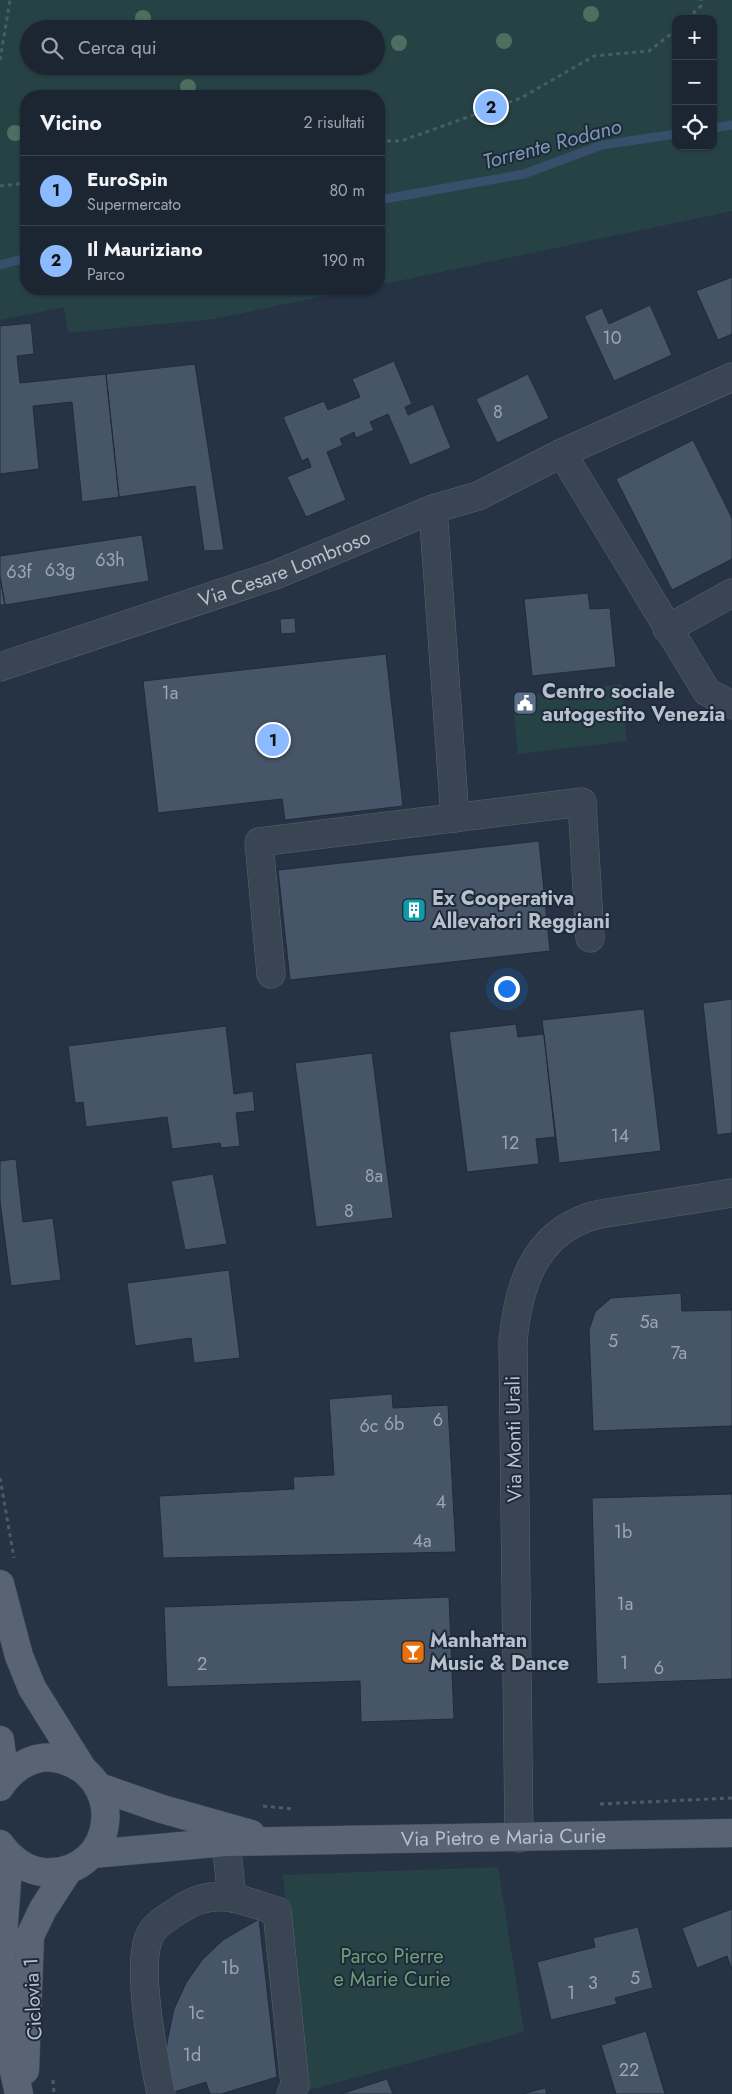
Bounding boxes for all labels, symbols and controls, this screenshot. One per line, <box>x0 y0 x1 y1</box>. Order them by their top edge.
map controls <box>672 15 717 150</box>
button: + <box>672 15 717 60</box>
search box <box>20 20 385 75</box>
icon: search <box>38 34 66 62</box>
text: Cerca qui <box>78 34 157 61</box>
button: − <box>672 60 717 105</box>
pin: 2 <box>475 88 507 126</box>
button: locate <box>672 105 717 150</box>
text: Vicino <box>40 108 102 138</box>
text: 2 risultati <box>303 111 365 134</box>
water label: Torrente Rodano <box>479 111 625 177</box>
text: EuroSpin <box>87 166 168 193</box>
text: 1 <box>52 179 60 202</box>
text: 80 m <box>329 179 365 202</box>
text: Supermercato <box>87 193 181 216</box>
text: Il Mauriziano <box>87 236 203 263</box>
text: 2 <box>51 249 61 272</box>
text: 190 m <box>322 249 365 272</box>
text: Parco <box>87 263 125 286</box>
house number: 10 <box>603 325 622 351</box>
house number: 8 <box>493 399 503 425</box>
street label: Via Cesare Lombroso <box>195 522 375 614</box>
house number: 63h <box>95 547 125 573</box>
house number: 63g <box>45 557 75 583</box>
house number: 63f <box>6 559 33 585</box>
place label: Centro sociale autogestito Venezia <box>542 677 725 729</box>
house number: 1a <box>162 680 178 706</box>
public building icon: Centro sociale autogestito Venezia <box>512 690 538 716</box>
pin: 1 <box>257 721 289 759</box>
place label: Ex Cooperativa Allevatori Reggiani <box>431 884 610 936</box>
building icon: Ex Cooperativa Allevatori Reggiani <box>401 897 427 923</box>
your location <box>494 976 520 1002</box>
house number: 14 <box>611 1123 629 1149</box>
house number: 12 <box>501 1130 519 1156</box>
house number: 8a <box>365 1163 383 1189</box>
house number: 8 <box>344 1198 354 1224</box>
house number: 5a <box>640 1309 658 1335</box>
house number: 5 <box>608 1328 618 1354</box>
house number: 7a <box>671 1340 687 1366</box>
street label: Via Monti Urali <box>498 1376 530 1502</box>
house number: 6 <box>433 1407 443 1433</box>
house number: 6b <box>384 1411 404 1437</box>
house number: 6c <box>360 1413 378 1439</box>
house number: 4 <box>436 1489 446 1515</box>
house number: 1b <box>614 1519 632 1545</box>
house number: 4a <box>412 1528 432 1554</box>
house number: 1a <box>617 1591 633 1617</box>
place label: Manhattan Music & Dance <box>430 1626 569 1678</box>
bar icon: Manhattan Music & Dance <box>400 1639 426 1665</box>
house number: 1 <box>620 1650 628 1676</box>
house number: 2 <box>197 1651 207 1677</box>
house number: 6 <box>654 1655 664 1681</box>
street label: Via Pietro e Maria Curie <box>401 1821 606 1853</box>
park label: Parco Pierre e Marie Curie <box>333 1942 451 1994</box>
house number: 1b <box>221 1955 239 1981</box>
street label: Ciclovia 1 <box>16 1957 50 2041</box>
house number: 5 <box>630 1965 640 1991</box>
house number: 3 <box>588 1970 598 1996</box>
house number: 1 <box>567 1980 575 2006</box>
house number: 1c <box>188 2000 204 2026</box>
house number: 1d <box>183 2042 201 2068</box>
house number: 22 <box>619 2057 639 2083</box>

